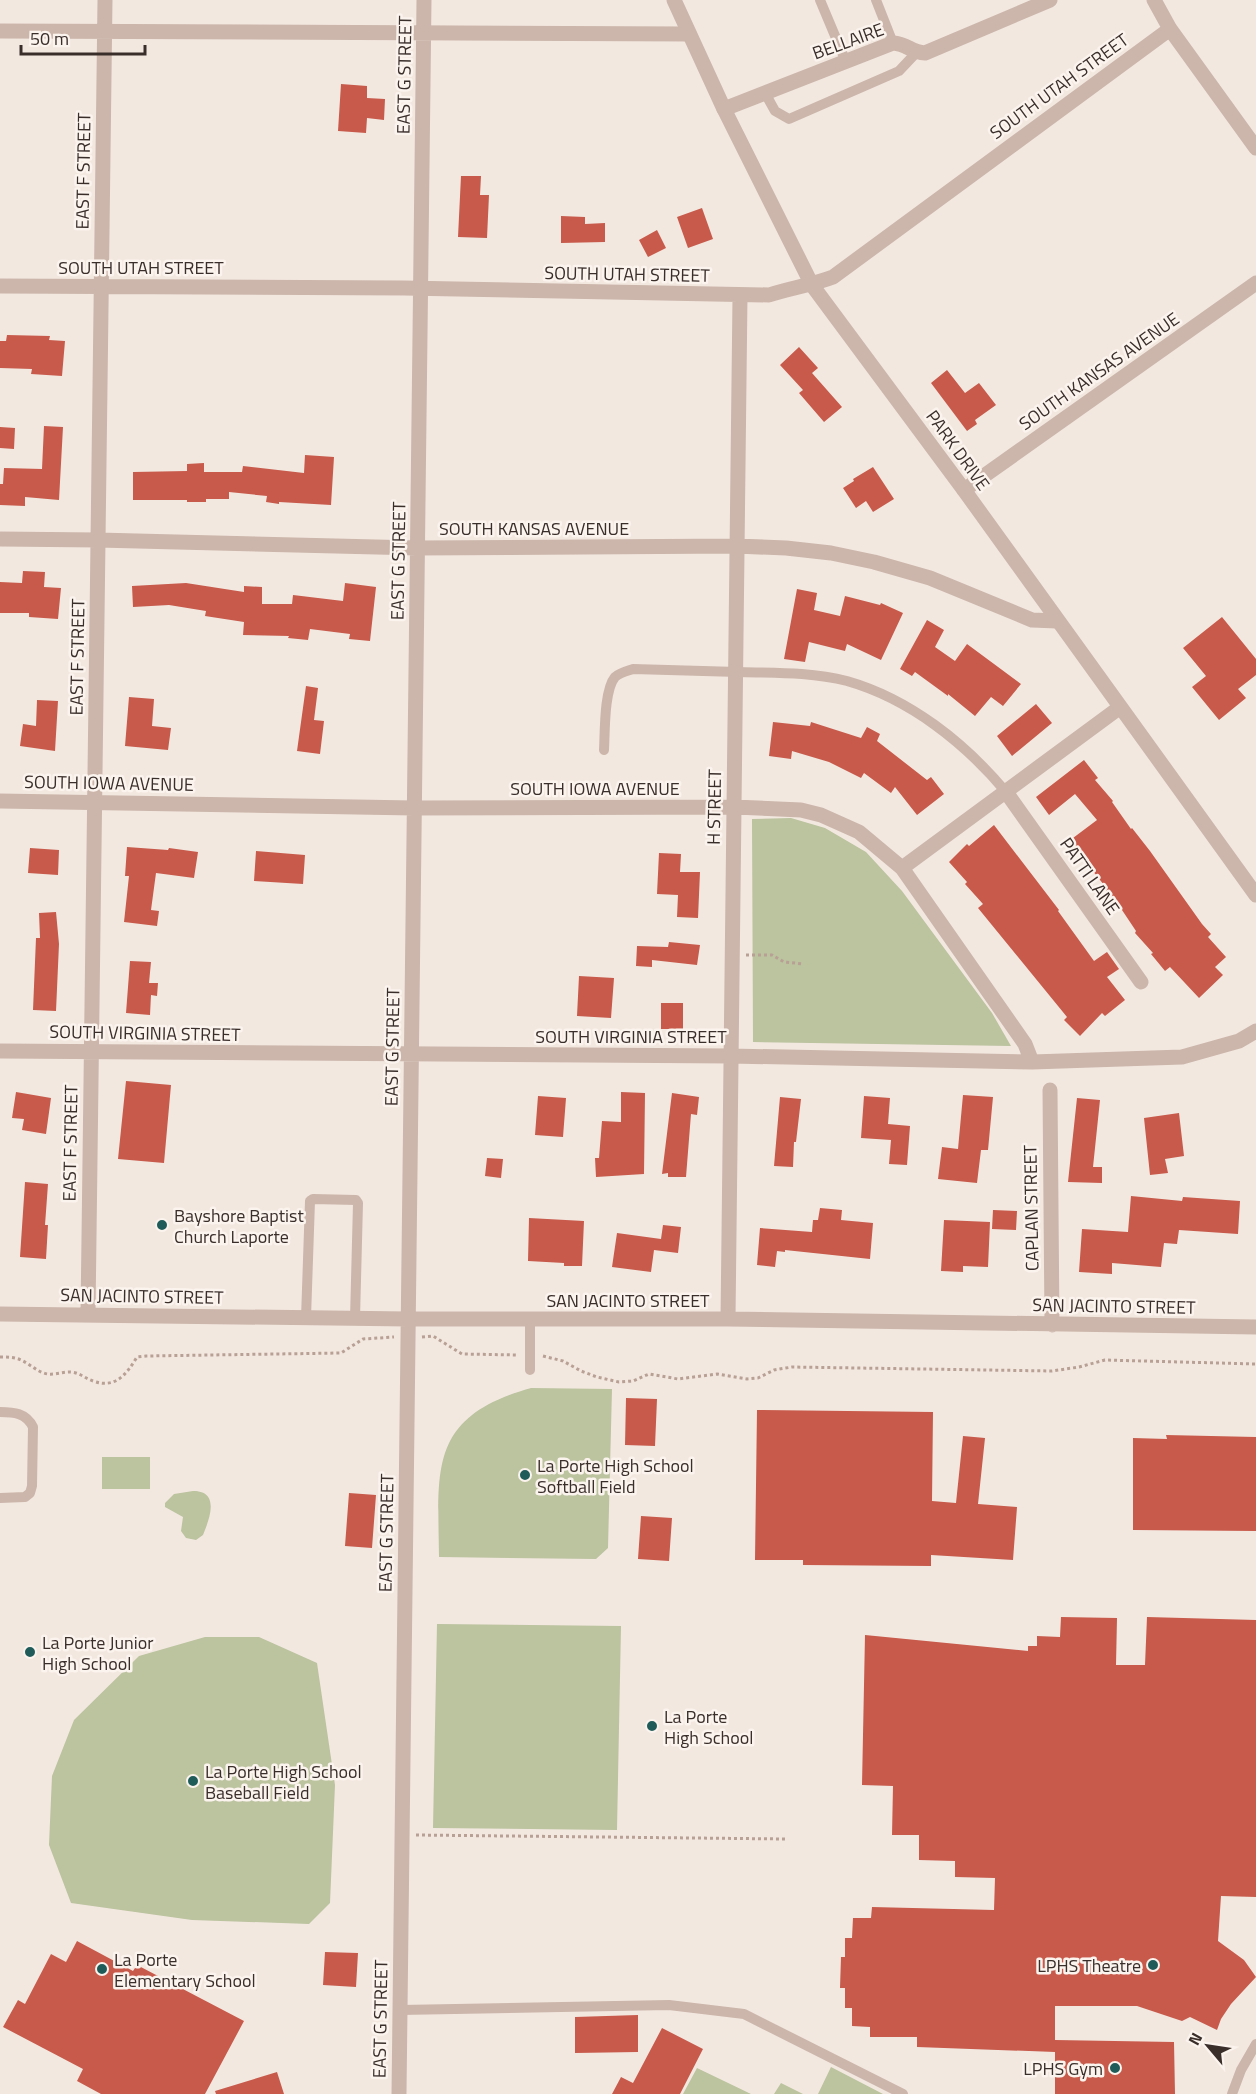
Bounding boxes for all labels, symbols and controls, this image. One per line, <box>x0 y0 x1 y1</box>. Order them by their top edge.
street label: EAST G STREET <box>389 15 419 134</box>
street label: BELLAIRE <box>808 16 888 66</box>
scale bar <box>21 18 146 56</box>
text: 50 m <box>30 25 69 52</box>
street label: SOUTH UTAH STREET <box>984 26 1134 146</box>
street label: EAST F STREET <box>68 112 98 230</box>
street label: SOUTH UTAH STREET <box>58 254 224 281</box>
street label: SOUTH UTAH STREET <box>544 259 711 289</box>
street label: SOUTH KANSAS AVENUE <box>1013 305 1185 437</box>
street label: PARK DRIVE <box>920 404 996 496</box>
street label: EAST G STREET <box>383 501 413 620</box>
street label: SOUTH KANSAS AVENUE <box>439 515 629 542</box>
street label: EAST F STREET <box>62 598 92 716</box>
street label: SOUTH IOWA AVENUE <box>24 768 194 798</box>
street label: H STREET <box>700 768 728 845</box>
street label: SOUTH IOWA AVENUE <box>510 775 680 802</box>
street label: PATTI LANE <box>1053 832 1127 920</box>
street label: EAST G STREET <box>377 987 407 1106</box>
street label: SOUTH VIRGINIA STREET <box>49 1018 241 1048</box>
street label: SOUTH VIRGINIA STREET <box>535 1023 727 1050</box>
street label: EAST F STREET <box>55 1084 85 1202</box>
street label: CAPLAN STREET <box>1016 1144 1046 1271</box>
place label: Bayshore Baptist Church Laporte <box>174 1202 304 1250</box>
marker: Bayshore Baptist Church Laporte <box>155 1218 169 1232</box>
street label: SAN JACINTO STREET <box>60 1281 224 1311</box>
street label: SAN JACINTO STREET <box>546 1287 710 1314</box>
street label: SAN JACINTO STREET <box>1032 1291 1196 1321</box>
place label: La Porte High School Softball Field <box>537 1452 694 1500</box>
marker: La Porte High School Softball Field <box>518 1468 532 1482</box>
street label: EAST G STREET <box>371 1473 401 1592</box>
place label: La Porte Junior High School <box>42 1629 153 1677</box>
marker: La Porte Junior High School <box>23 1645 37 1659</box>
place label: La Porte High School <box>664 1703 753 1751</box>
marker: La Porte High School <box>645 1719 659 1733</box>
place label: La Porte High School Baseball Field <box>205 1758 362 1806</box>
marker: La Porte High School Baseball Field <box>186 1774 200 1788</box>
place label: La Porte Elementary School <box>114 1946 256 1994</box>
place label: LPHS Theatre <box>1037 1952 1141 1979</box>
marker: LPHS Theatre <box>1146 1958 1160 1972</box>
street label: EAST G STREET <box>365 1959 395 2078</box>
marker: La Porte Elementary School <box>95 1962 109 1976</box>
north arrow <box>1178 2016 1238 2076</box>
text: N <box>1182 2028 1208 2049</box>
place label: LPHS Gym <box>1023 2055 1103 2082</box>
marker: LPHS Gym <box>1108 2061 1122 2075</box>

